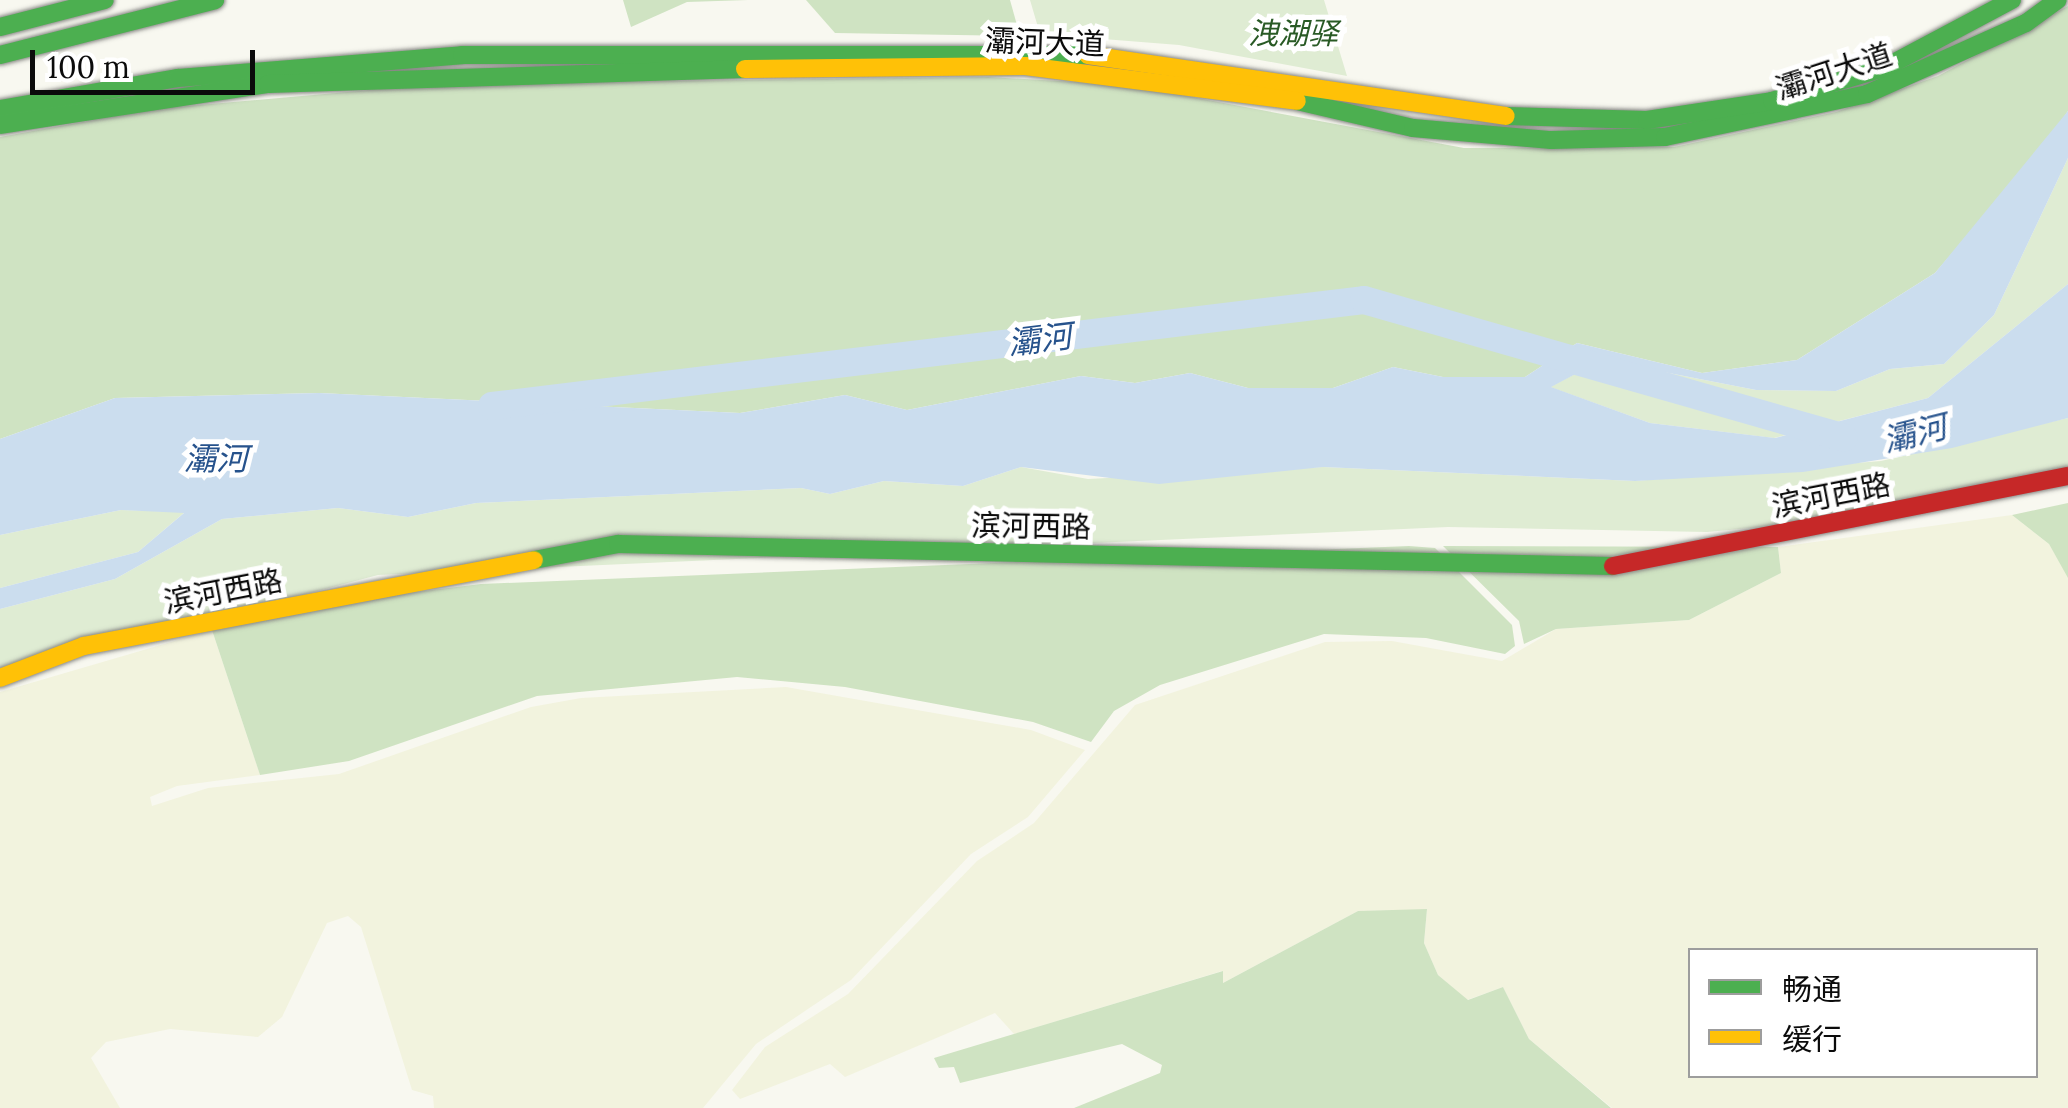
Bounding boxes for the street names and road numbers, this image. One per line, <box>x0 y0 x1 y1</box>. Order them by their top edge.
street label: 灞河大道 <box>984 22 1106 62</box>
street label: 灞河大道 <box>1771 35 1897 107</box>
street label: 滨河西路 <box>1769 466 1893 524</box>
street label: 滨河西路 <box>971 507 1091 545</box>
street label: 滨河西路 <box>161 562 285 620</box>

